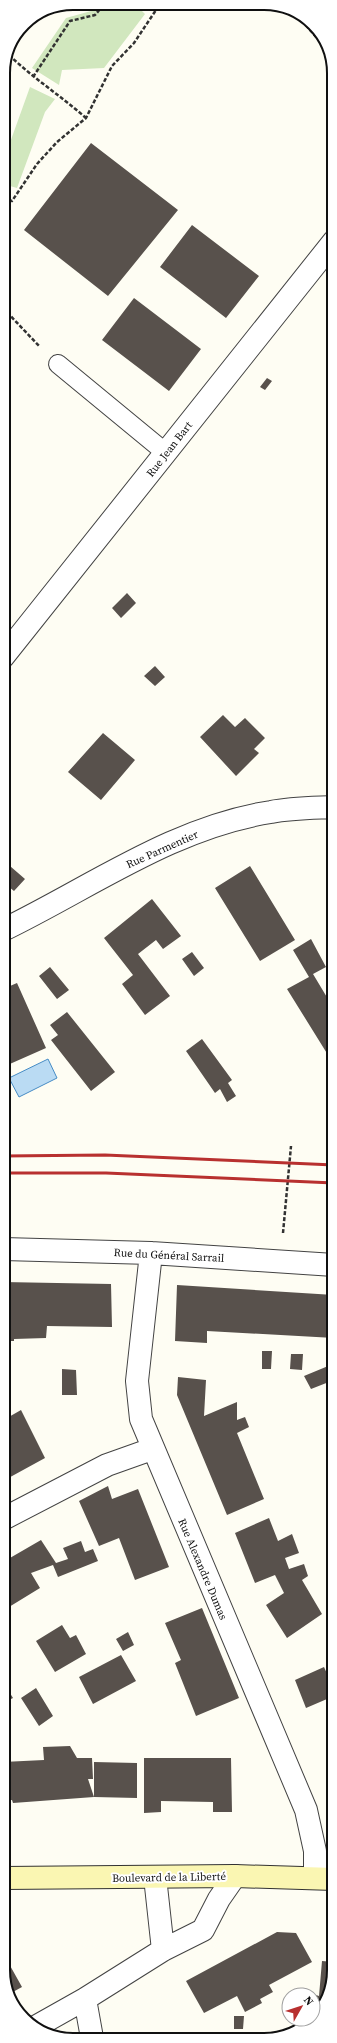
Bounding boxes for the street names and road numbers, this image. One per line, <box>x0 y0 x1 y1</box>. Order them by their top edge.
street label: Rue Jean Bart <box>143 418 196 480</box>
street label: Rue Parmentier <box>124 827 201 872</box>
street label: Rue du Général Sarrail <box>113 1245 225 1266</box>
street label: Rue Alexandre Dumas <box>174 1516 231 1623</box>
street label: Boulevard de la Liberté <box>112 1869 226 1886</box>

